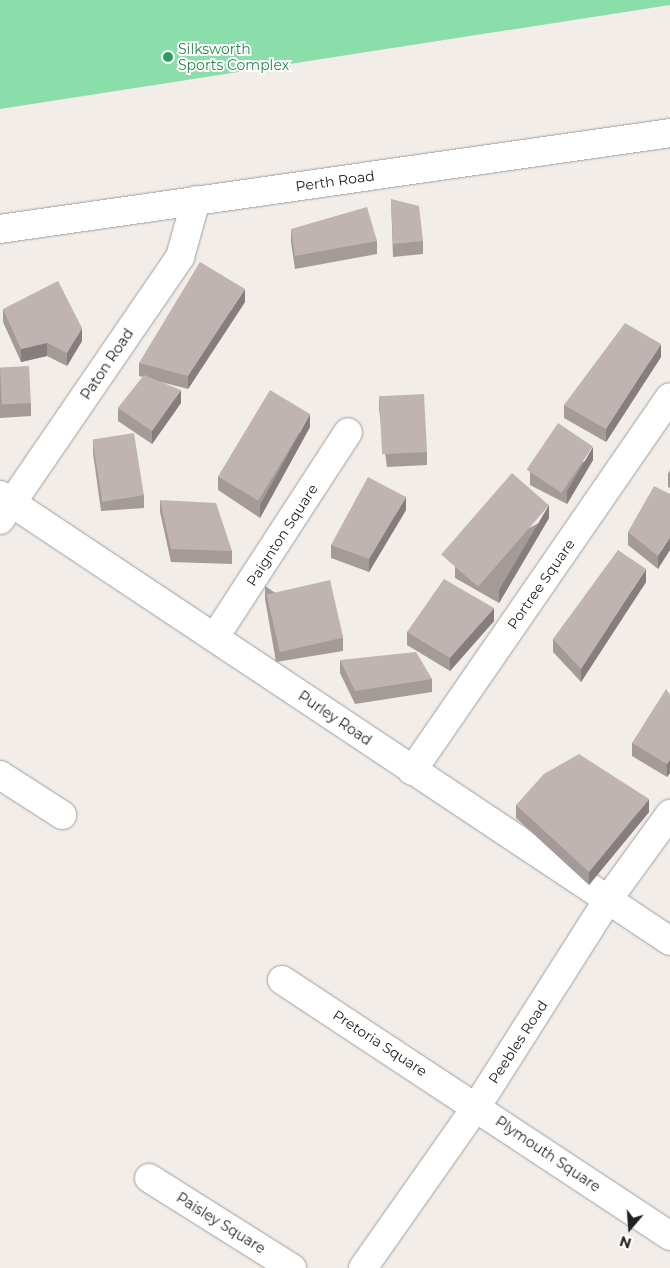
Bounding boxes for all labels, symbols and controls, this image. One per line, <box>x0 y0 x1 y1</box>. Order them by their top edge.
place label: Silksworth Sports Complex <box>178 41 289 74</box>
marker: Silksworth Sports Complex <box>162 51 174 63</box>
street label: Perth Road <box>294 167 376 195</box>
street label: Paton Road <box>77 325 137 403</box>
street label: Paignton Square <box>243 481 321 589</box>
street label: Portree Square <box>504 536 578 632</box>
street label: Purley Road <box>295 687 375 749</box>
street label: Peebles Road <box>485 997 551 1087</box>
street label: Pretoria Square <box>330 1006 430 1080</box>
street label: Plymouth Square <box>492 1113 604 1195</box>
street label: Paisley Square <box>173 1189 269 1257</box>
north arrow <box>605 1203 655 1253</box>
text: N <box>617 1232 634 1253</box>

